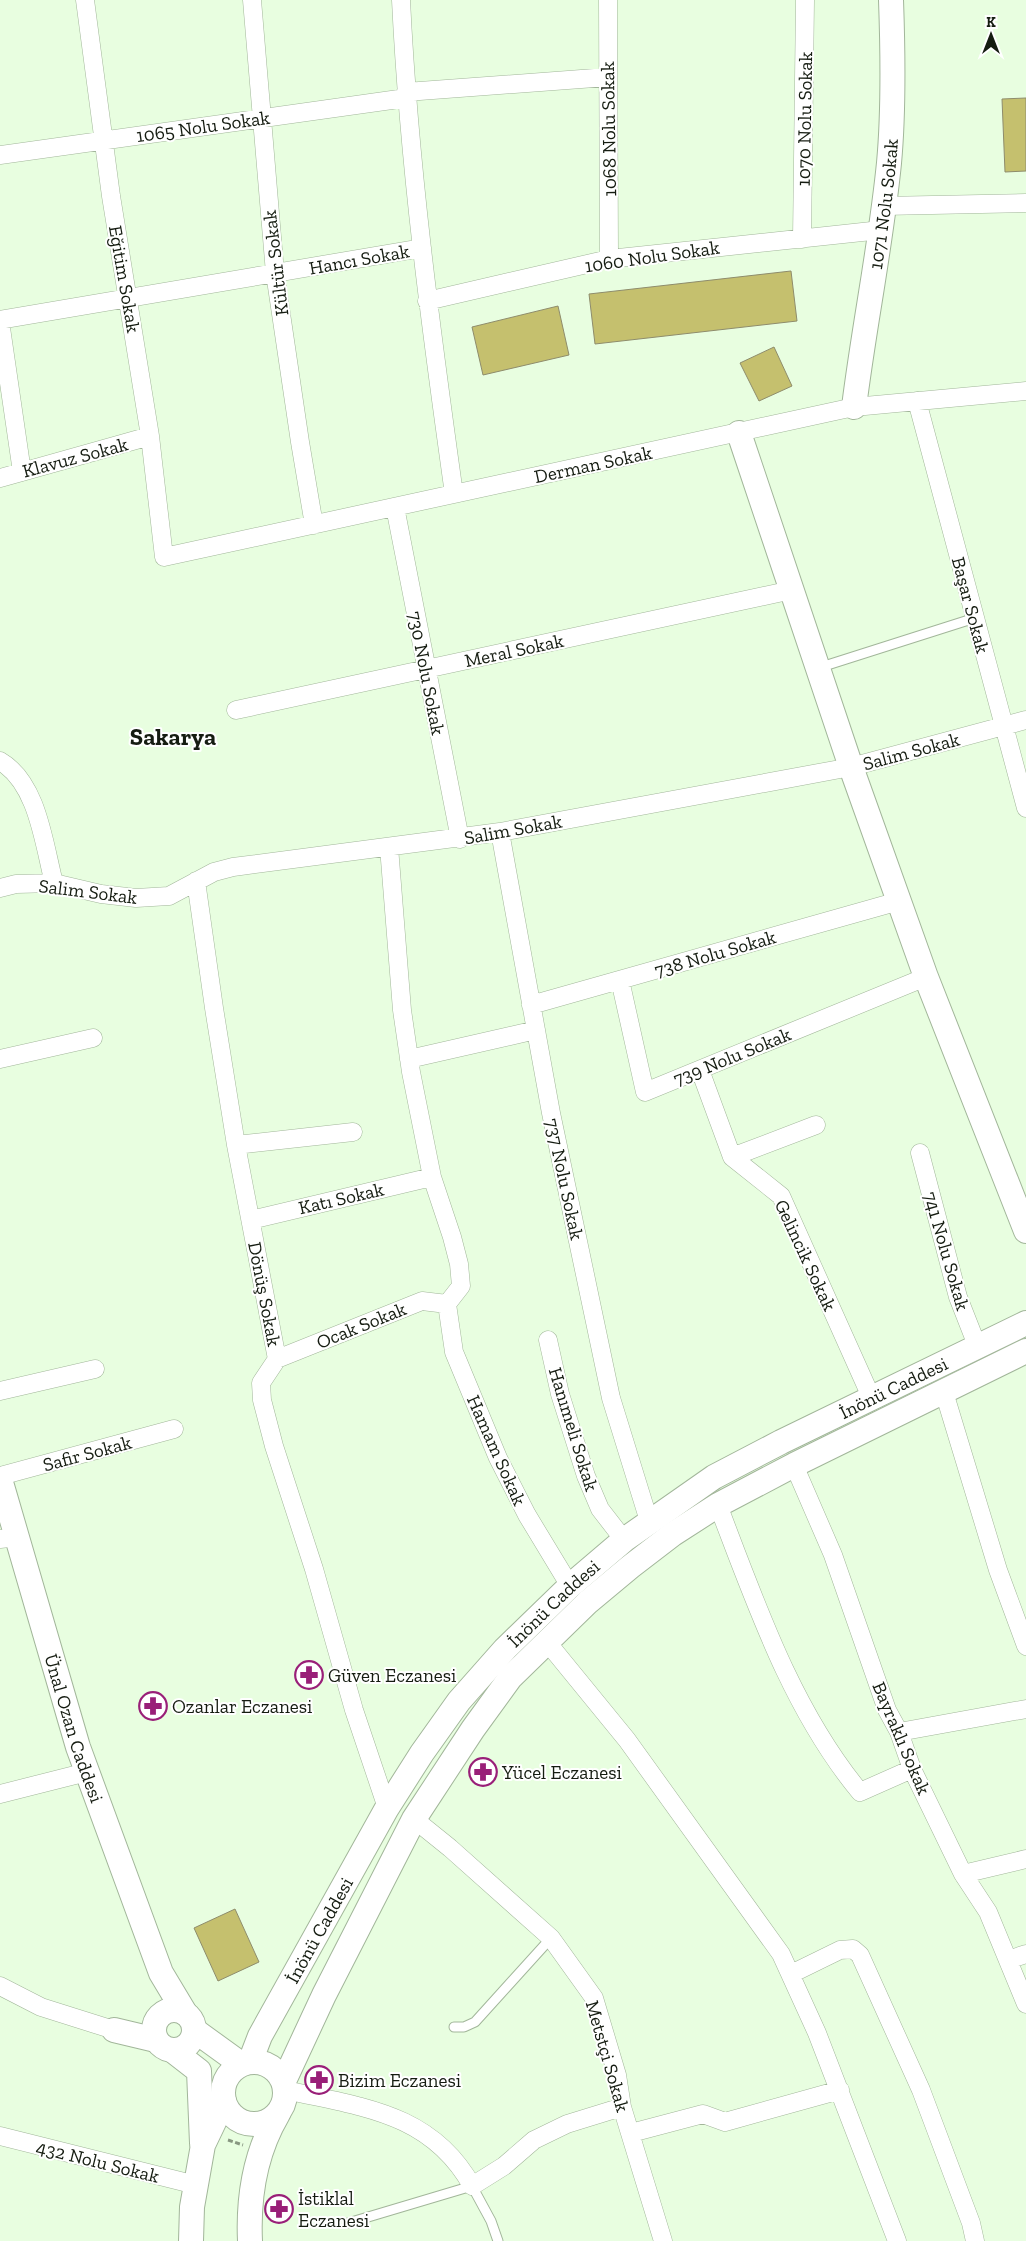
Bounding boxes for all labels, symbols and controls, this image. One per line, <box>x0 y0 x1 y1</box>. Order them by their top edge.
north arrow <box>966 10 1016 60</box>
text: K <box>986 14 996 31</box>
street label: 1070 Nolu Sokak <box>792 51 817 187</box>
street label: 1068 Nolu Sokak <box>596 61 621 197</box>
street label: 1065 Nolu Sokak <box>135 106 271 147</box>
street label: 1071 Nolu Sokak <box>864 138 903 271</box>
street label: Kültür Sokak <box>258 209 293 317</box>
street label: Eğitim Sokak <box>104 224 145 335</box>
street label: 1060 Nolu Sokak <box>583 236 721 277</box>
street label: Hancı Sokak <box>307 239 411 280</box>
street label: Klavuz Sokak <box>20 432 131 483</box>
street label: Derman Sokak <box>532 441 654 488</box>
street label: Başar Sokak <box>947 554 994 656</box>
street label: 730 Nolu Sokak <box>403 609 450 737</box>
street label: Meral Sokak <box>463 629 566 672</box>
district label: Sakarya <box>130 722 216 751</box>
street label: Salim Sokak <box>860 728 962 775</box>
street label: Salim Sokak <box>462 810 564 849</box>
street label: Salim Sokak <box>37 874 139 909</box>
street label: 738 Nolu Sokak <box>652 925 778 982</box>
street label: 739 Nolu Sokak <box>670 1022 794 1091</box>
street label: 737 Nolu Sokak <box>540 1116 589 1242</box>
street label: Katı Sokak <box>296 1177 386 1219</box>
street label: 741 Nolu Sokak <box>919 1189 974 1313</box>
street label: Gelincik Sokak <box>770 1196 841 1315</box>
street label: Dönüş Sokak <box>243 1240 286 1349</box>
street label: Ocak Sokak <box>313 1297 410 1354</box>
street label: İnönü Caddesi <box>836 1352 951 1424</box>
street label: Hanımeli Sokak <box>544 1364 603 1494</box>
street label: Hamam Sokak <box>462 1391 531 1509</box>
street label: Safir Sokak <box>40 1431 134 1476</box>
street label: İnönü Caddesi <box>503 1555 604 1652</box>
street label: Ünal Ozan Caddesi <box>40 1651 108 1806</box>
pharmacy icon: Güven Eczanesi <box>294 1660 324 1690</box>
place label: Güven Eczanesi <box>328 1664 456 1687</box>
street label: Bayraklı Sokak <box>867 1678 936 1798</box>
pharmacy icon: Ozanlar Eczanesi <box>138 1691 168 1721</box>
place label: Ozanlar Eczanesi <box>172 1695 312 1718</box>
pharmacy icon: Yücel Eczanesi <box>468 1757 498 1787</box>
place label: Yücel Eczanesi <box>501 1761 622 1784</box>
street label: İnönü Caddesi <box>281 1873 358 1987</box>
street label: Metstçi Sokak <box>581 1998 634 2115</box>
pharmacy icon: Bizim Eczanesi <box>304 2065 334 2095</box>
place label: Bizim Eczanesi <box>338 2069 461 2092</box>
street label: 432 Nolu Sokak <box>34 2135 162 2188</box>
place label: İstiklal Eczanesi <box>298 2187 369 2232</box>
pharmacy icon: İstiklal Eczanesi <box>264 2194 294 2224</box>

